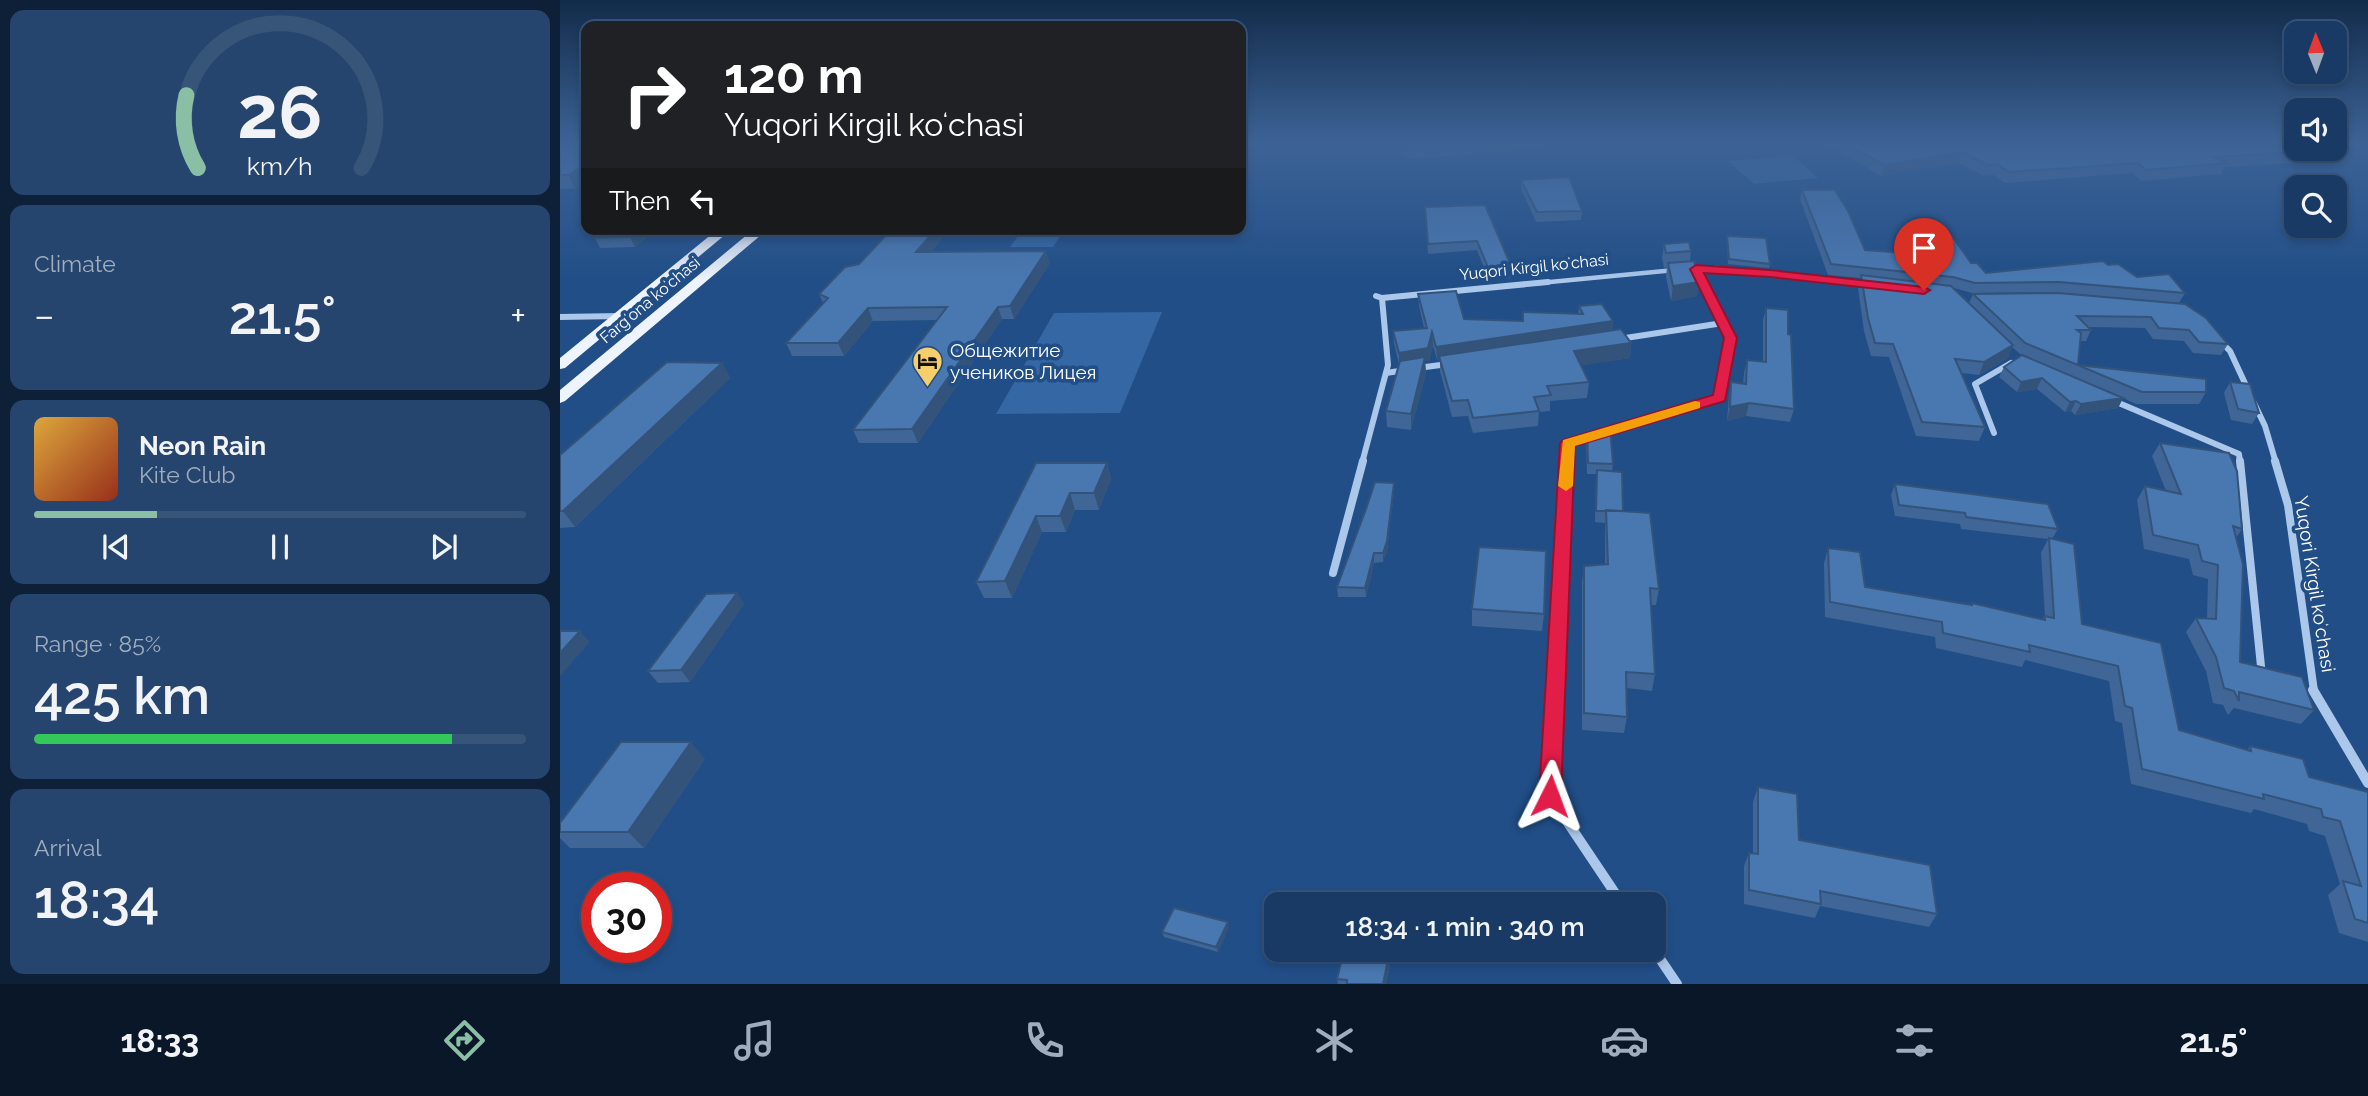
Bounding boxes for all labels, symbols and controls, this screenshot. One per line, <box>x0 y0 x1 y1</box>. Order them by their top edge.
north arrow <box>2284 21 2347 84</box>
map controls <box>2284 21 2347 238</box>
text: 120 m <box>724 47 863 104</box>
icon: right <box>609 49 700 140</box>
text: 26 <box>237 71 323 156</box>
button: sound <box>2284 98 2347 161</box>
text: Yuqori Kirgil koʻchasi <box>724 106 1024 143</box>
text: km/h <box>247 151 313 181</box>
button: search <box>2284 175 2347 238</box>
icon: left <box>684 182 722 220</box>
text: Then <box>609 186 670 216</box>
pin <box>1894 218 1954 290</box>
icon: arrive <box>1905 229 1943 267</box>
text: Climate <box>34 250 116 277</box>
street label: Yuqori Kirgil koʻchasi <box>1458 250 1610 284</box>
street label: Fargʻona koʻchasi <box>596 253 704 347</box>
text: 21.5° <box>229 285 336 346</box>
text: − <box>34 293 54 338</box>
text: + <box>510 293 526 338</box>
place label: Общежитие учеников Лицея <box>950 339 1096 383</box>
hotel icon: Общежитие учеников Лицея <box>910 344 944 388</box>
text: Neon Rain <box>139 431 266 461</box>
text: Kite Club <box>139 461 236 488</box>
street label: Yuqori Kirgil koʻchasi <box>2290 494 2340 674</box>
icon: previous <box>97 528 135 566</box>
icon: pause <box>261 528 299 566</box>
icon: next <box>425 528 463 566</box>
text: Range · 85% <box>34 630 161 657</box>
text: 425 km <box>34 665 210 726</box>
position arrow <box>1513 759 1587 833</box>
text: Arrival <box>34 834 101 861</box>
text: 18:34 <box>34 869 159 930</box>
speed limit sign: 30 <box>581 872 672 963</box>
text: 18:34 · 1 min · 340 m <box>1345 912 1585 942</box>
icon: directions <box>440 1016 489 1065</box>
icon: music <box>730 1016 779 1065</box>
icon: phone <box>1020 1016 1069 1065</box>
icon: climate <box>1310 1016 1359 1065</box>
icon: car <box>1600 1016 1649 1065</box>
icon: filters <box>1890 1016 1939 1065</box>
text: 18:33 <box>120 1022 199 1059</box>
text: 21.5° <box>2180 1022 2247 1059</box>

